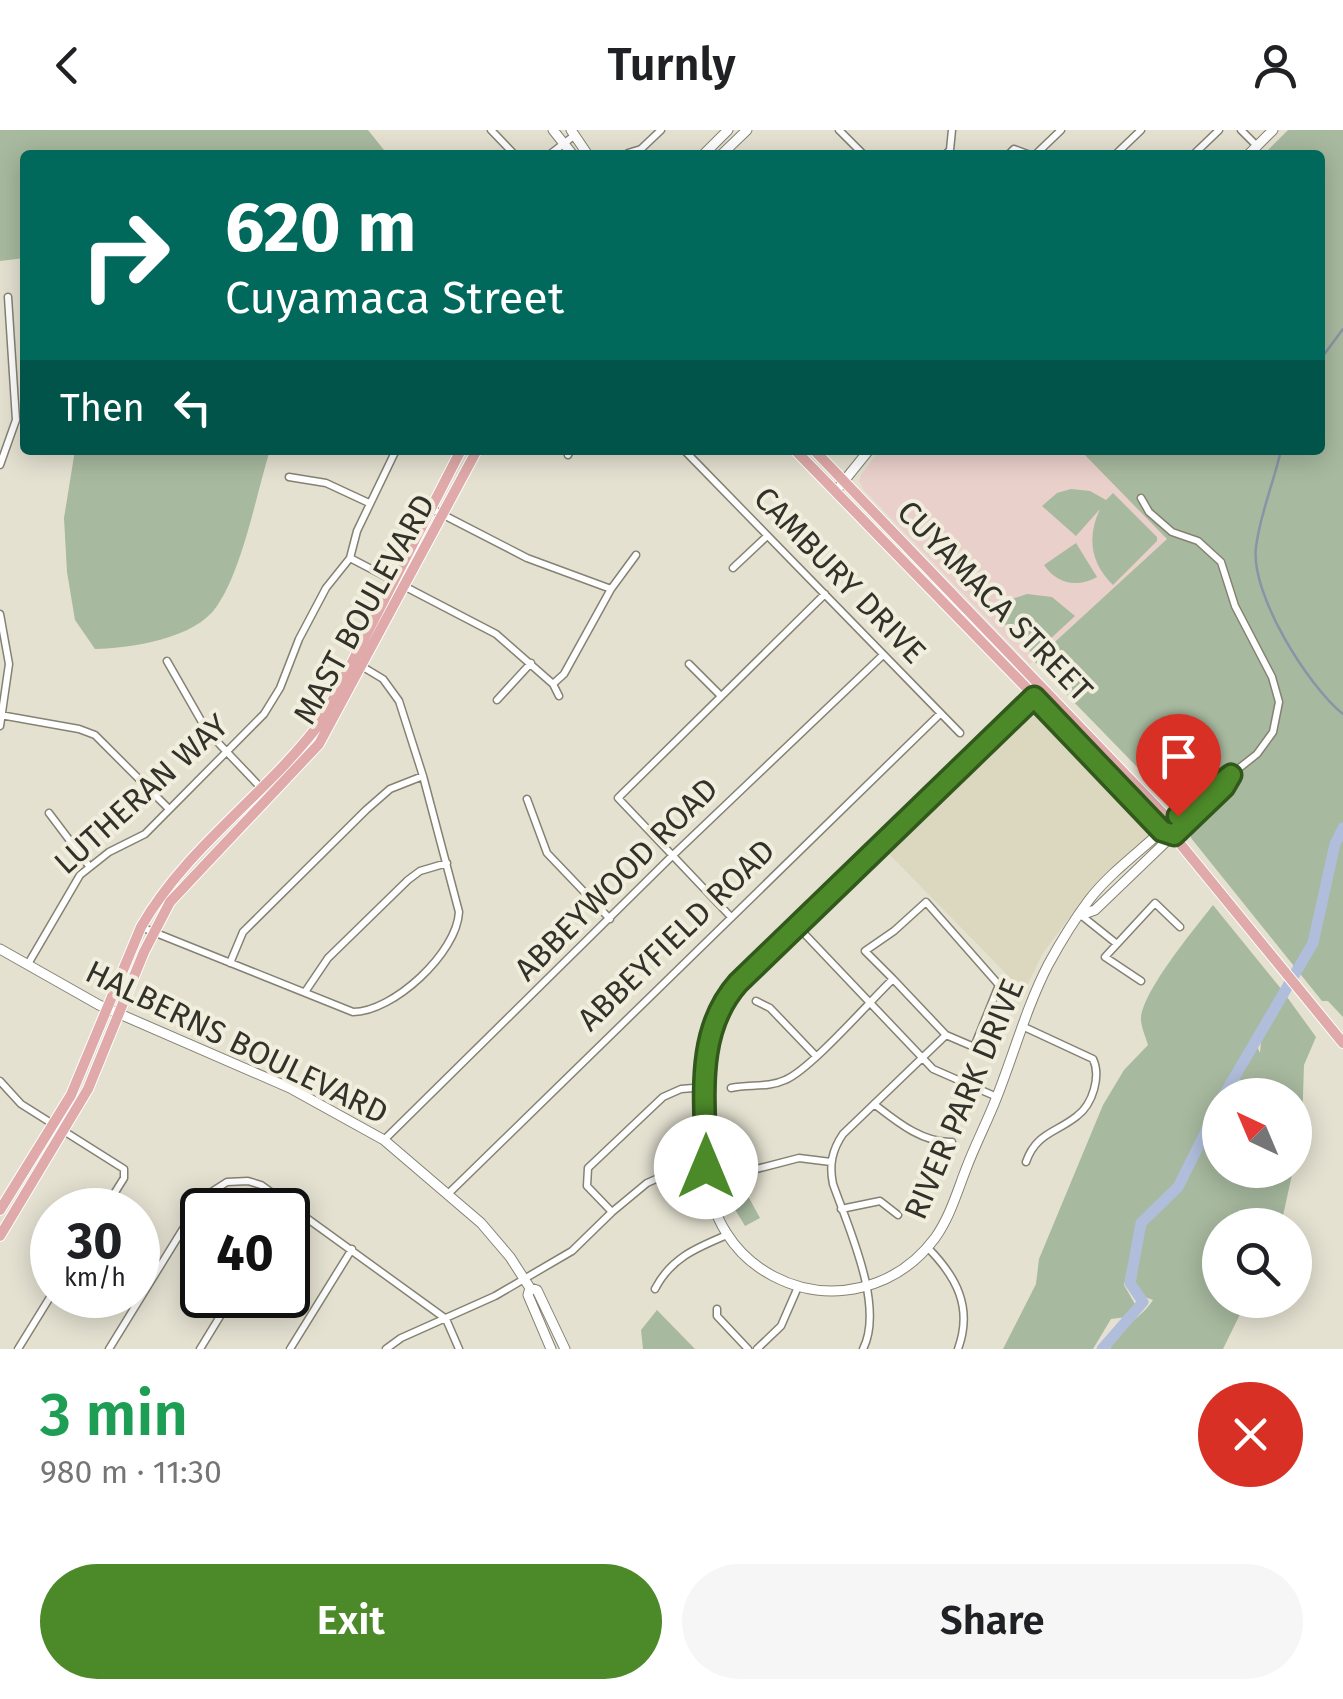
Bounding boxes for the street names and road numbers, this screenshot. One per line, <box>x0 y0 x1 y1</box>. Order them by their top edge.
street label: CAMBURY DRIVE <box>746 479 934 671</box>
street label: MAST BOULEVARD <box>285 488 443 730</box>
street label: CUYAMACA STREET <box>890 493 1101 710</box>
street label: LUTHERAN WAY <box>46 706 236 882</box>
street label: ABBEYWOOD ROAD <box>507 770 725 988</box>
street label: ABBEYFIELD ROAD <box>570 831 782 1039</box>
street label: HALBERNS BOULEVARD <box>80 952 394 1132</box>
street label: RIVER PARK DRIVE <box>896 973 1032 1225</box>

